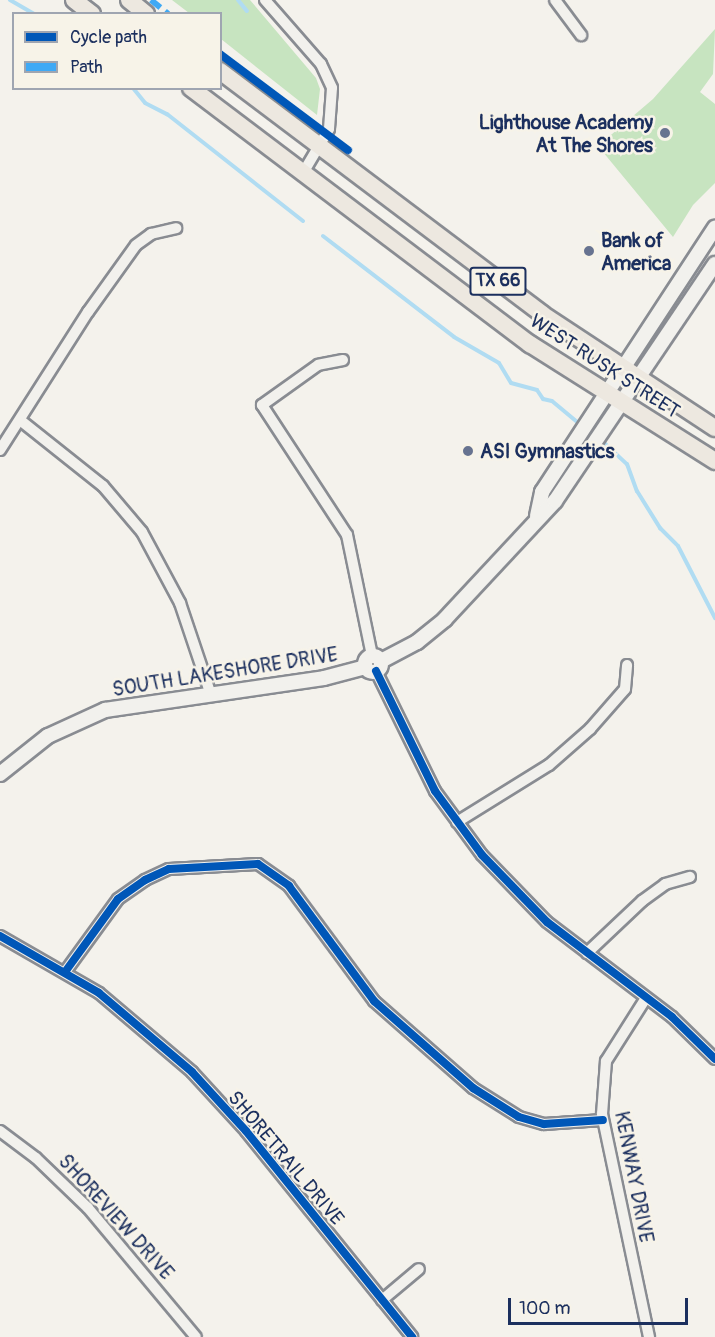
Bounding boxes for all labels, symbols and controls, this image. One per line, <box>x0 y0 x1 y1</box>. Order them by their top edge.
legend <box>12 12 222 90</box>
text: Cycle path <box>70 26 147 49</box>
text: Path <box>70 56 103 79</box>
place label: Lighthouse Academy At The Shores <box>479 110 653 157</box>
marker: Lighthouse Academy At The Shores <box>658 126 672 140</box>
place label: Bank of America <box>601 228 671 275</box>
marker: Bank of America <box>582 244 596 258</box>
road number: TX 66 <box>468 266 528 296</box>
street label: WEST RUSK STREET <box>526 309 684 423</box>
place label: ASI Gymnastics <box>480 439 614 463</box>
marker: ASI Gymnastics <box>461 444 475 458</box>
street label: SOUTH LAKESHORE DRIVE <box>111 642 339 702</box>
street label: SHORETRAIL DRIVE <box>223 1086 349 1230</box>
street label: KENWAY DRIVE <box>609 1109 659 1245</box>
street label: SHOREVIEW DRIVE <box>53 1149 179 1285</box>
scale bar <box>511 1286 691 1324</box>
text: 100 m <box>519 1297 571 1320</box>

